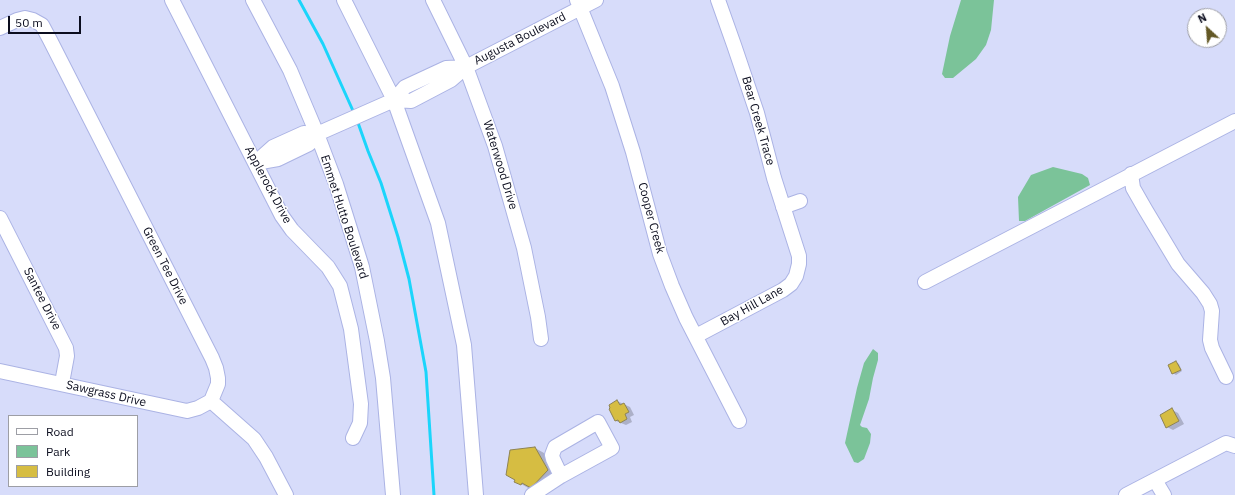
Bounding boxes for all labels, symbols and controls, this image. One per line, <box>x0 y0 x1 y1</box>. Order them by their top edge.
scale bar <box>10 8 83 34</box>
north arrow <box>1187 8 1227 48</box>
street label: Augusta Boulevard <box>472 10 568 68</box>
text: N <box>1196 10 1209 26</box>
text: 50 m <box>15 15 43 30</box>
street label: Bear Creek Trace <box>738 75 778 167</box>
street label: Waterwood Drive <box>480 119 520 211</box>
street label: Applerock Drive <box>242 144 294 226</box>
street label: Emmet Hutto Boulevard <box>317 153 371 281</box>
street label: Cooper Creek <box>635 181 667 255</box>
street label: Green Tee Drive <box>139 225 191 307</box>
street label: Santee Drive <box>20 265 64 333</box>
street label: Bay Hill Lane <box>718 283 786 329</box>
street label: Sawgrass Drive <box>65 378 147 410</box>
legend <box>8 415 138 487</box>
text: Road <box>46 424 74 439</box>
text: Park <box>46 444 70 459</box>
text: Building <box>46 464 90 479</box>

